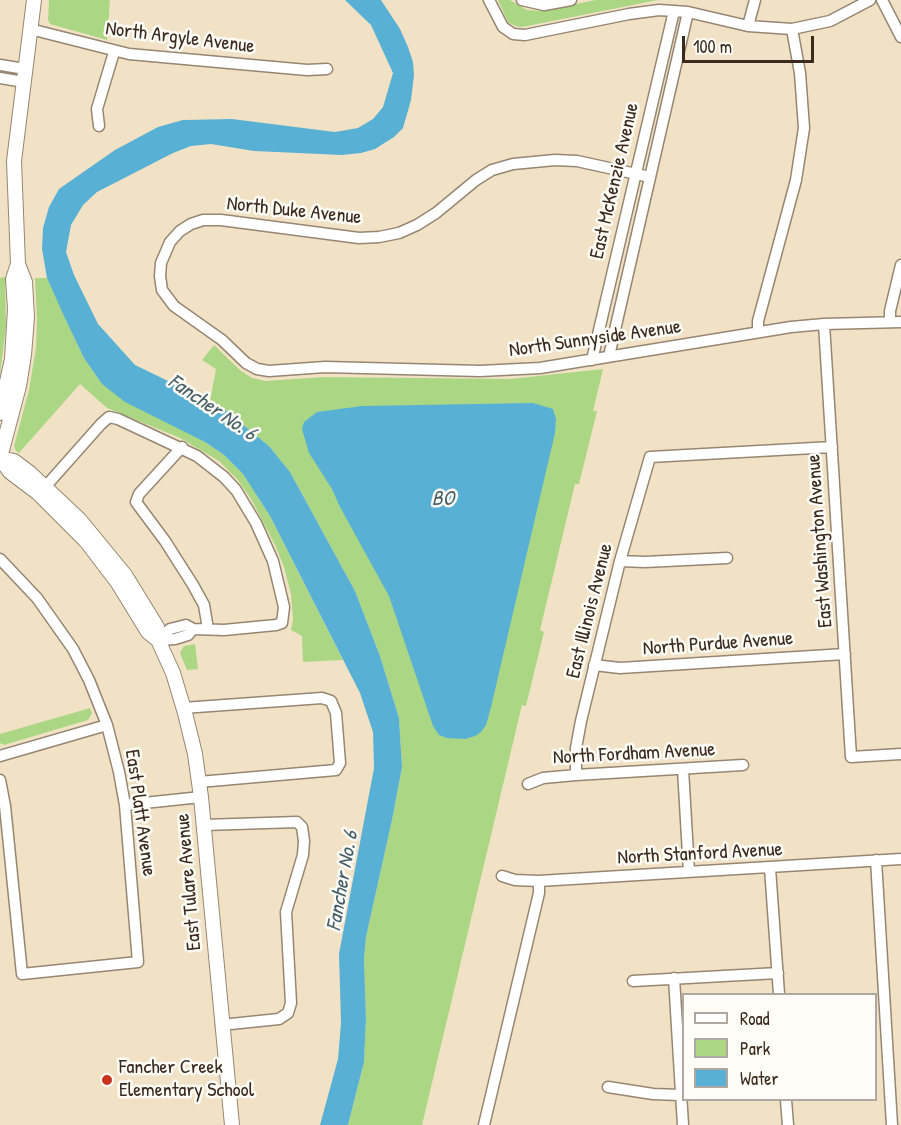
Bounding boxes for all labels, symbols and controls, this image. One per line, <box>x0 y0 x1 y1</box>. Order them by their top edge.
street label: North Argyle Avenue <box>104 17 256 59</box>
scale bar <box>685 24 817 62</box>
text: 100 m <box>693 34 732 59</box>
street label: East McKenzie Avenue <box>585 101 645 261</box>
street label: North Duke Avenue <box>225 192 363 230</box>
street label: North Sunnyside Avenue <box>508 315 682 363</box>
water label: Fancher No. 6 <box>163 369 261 447</box>
street label: East Washington Avenue <box>802 453 838 629</box>
water label: BO <box>432 486 454 512</box>
street label: East Illinois Avenue <box>562 541 618 681</box>
street label: North Purdue Avenue <box>642 627 794 661</box>
street label: North Fordham Avenue <box>552 738 716 770</box>
street label: East Platt Avenue <box>119 748 161 878</box>
street label: East Tulare Avenue <box>171 813 207 951</box>
water label: Fancher No. 6 <box>322 829 364 933</box>
street label: North Stanford Avenue <box>617 838 783 870</box>
legend <box>682 993 877 1101</box>
text: Road <box>740 1006 770 1031</box>
text: Park <box>740 1036 770 1061</box>
place label: Fancher Creek Elementary School <box>119 1056 254 1103</box>
text: Water <box>740 1066 778 1091</box>
marker: Fancher Creek Elementary School <box>100 1073 114 1087</box>

